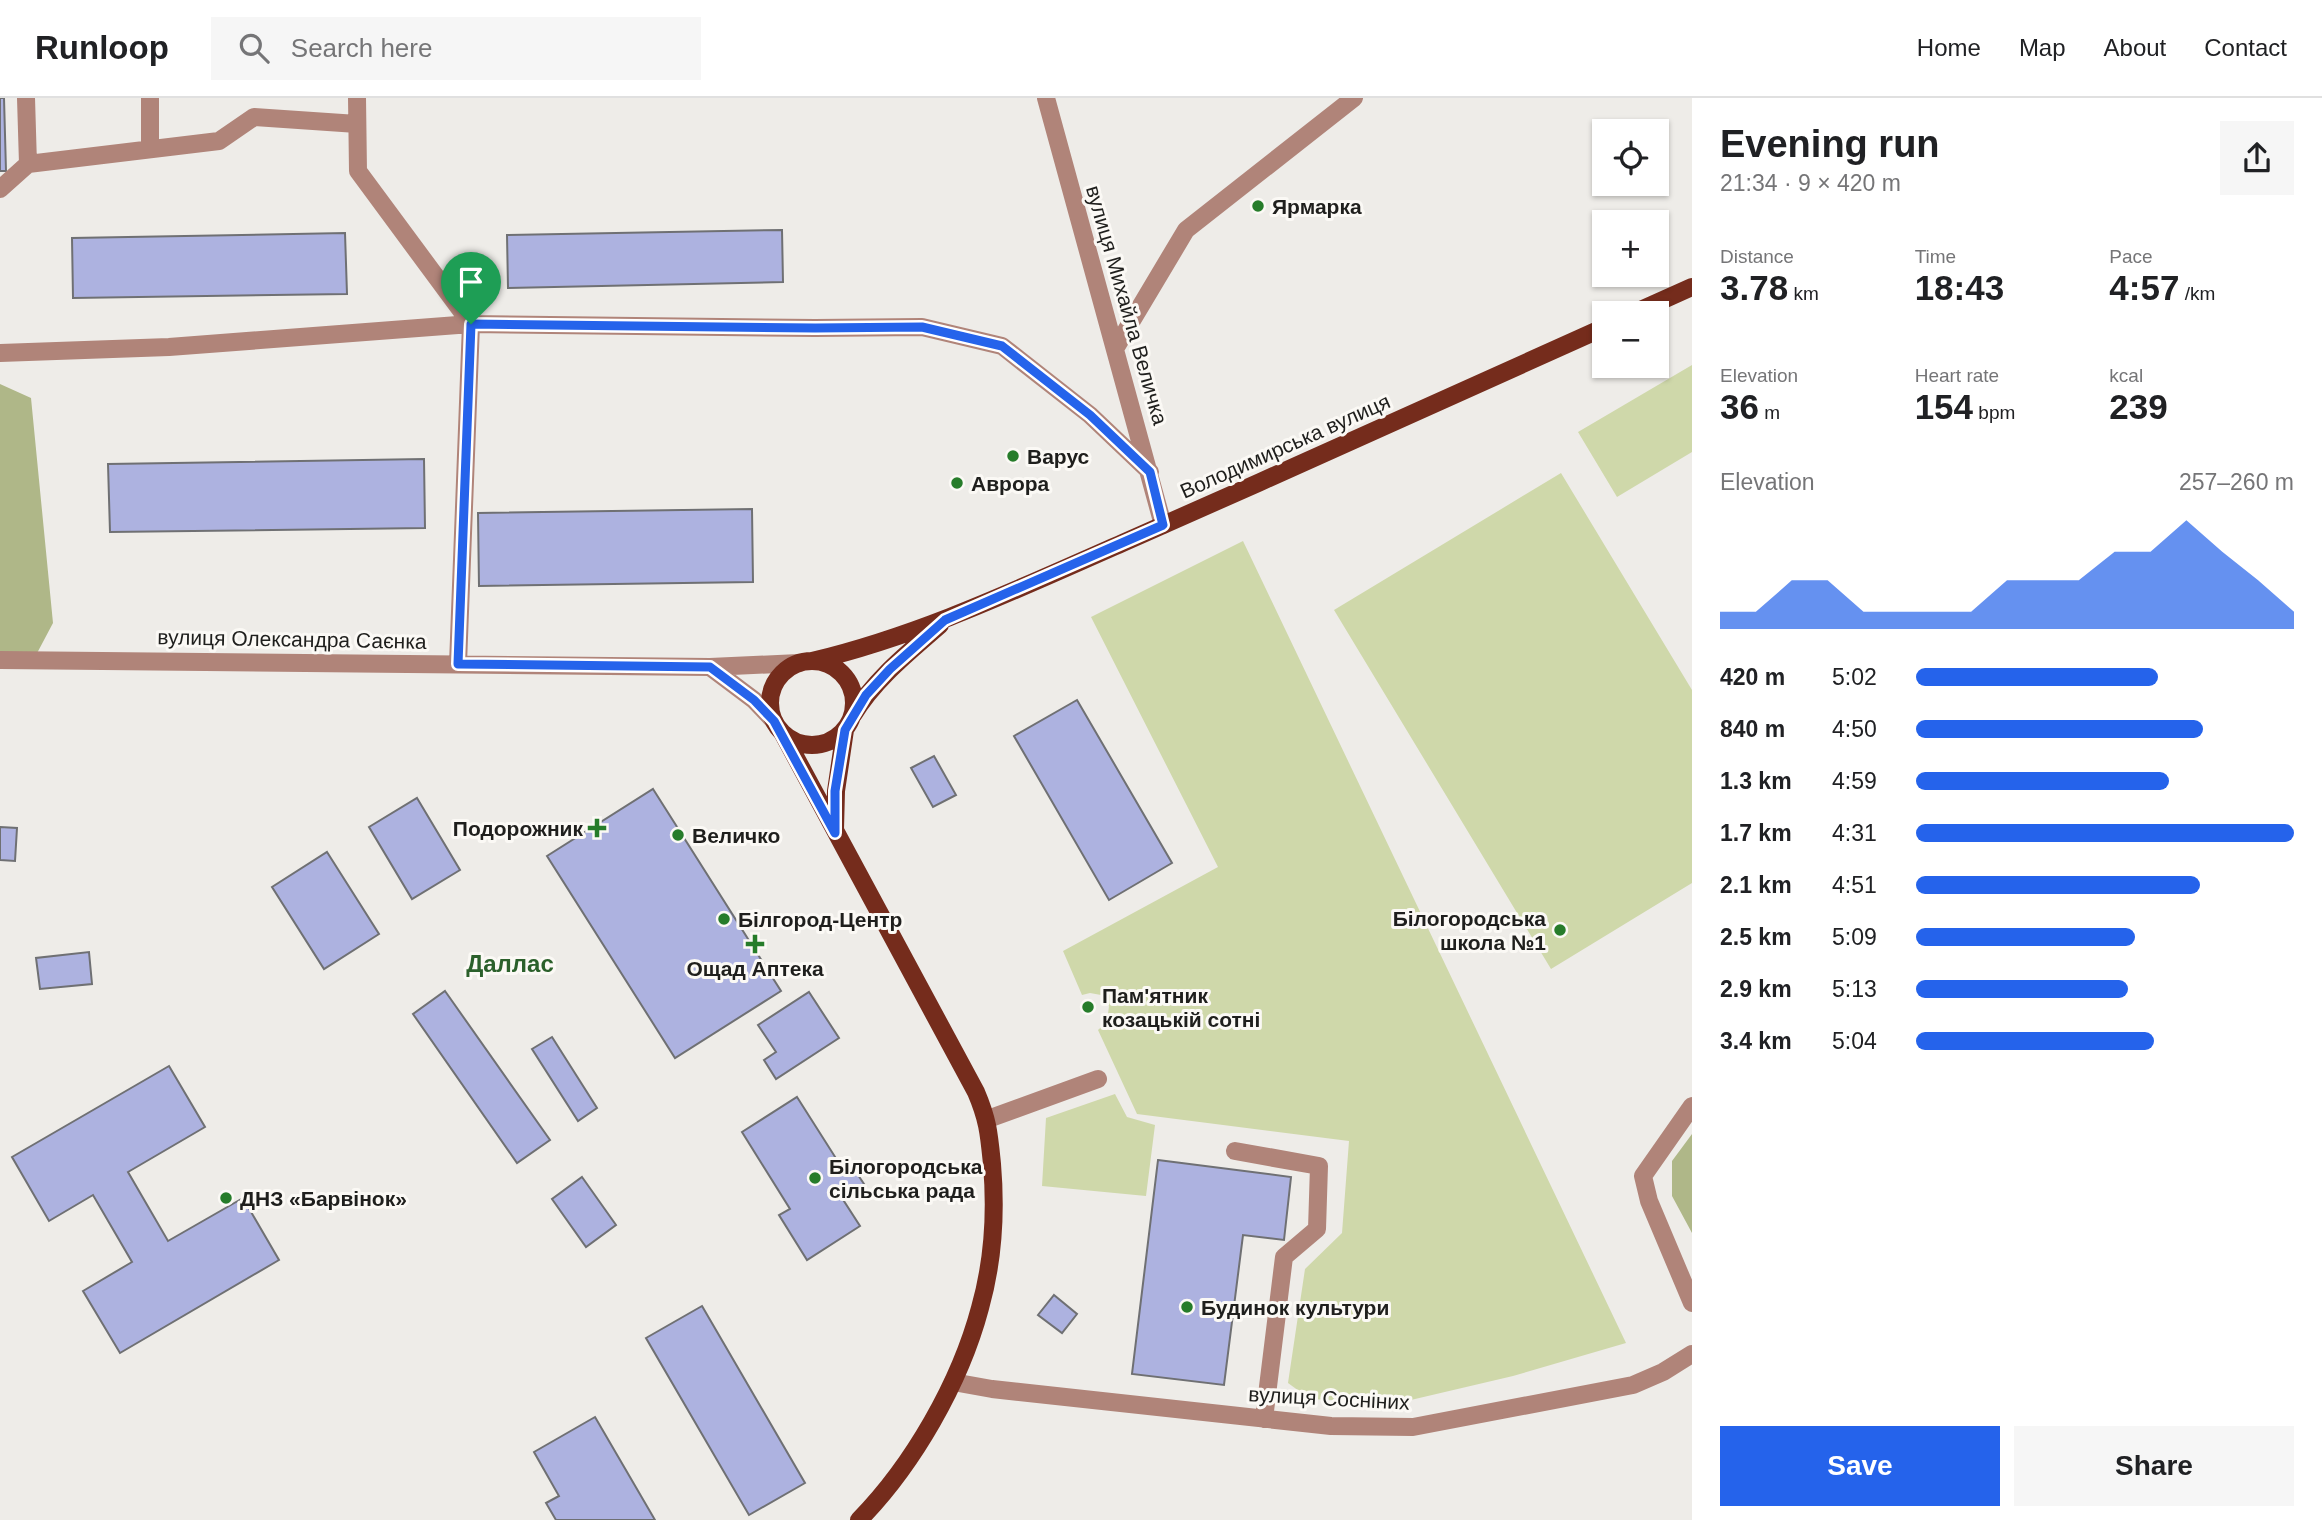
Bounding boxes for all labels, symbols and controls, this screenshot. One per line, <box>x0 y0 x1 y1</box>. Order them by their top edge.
search box <box>211 17 701 80</box>
text: Runloop <box>35 29 169 66</box>
icon: search <box>235 29 273 67</box>
text: Search here <box>291 33 432 63</box>
text: Home <box>1917 34 1981 61</box>
text: Map <box>2019 34 2066 61</box>
text: About <box>2104 34 2166 61</box>
text: Contact <box>2204 34 2287 61</box>
map controls <box>1592 119 1669 378</box>
button: locate <box>1592 119 1669 196</box>
button: share <box>2220 121 2294 195</box>
text: Evening run <box>1720 123 1940 165</box>
text: 21:34 · 9 × 420 m <box>1720 170 1901 196</box>
street label: вулиця Михайла Величка <box>1082 183 1172 428</box>
place label: Ярмарка <box>1272 195 1362 218</box>
marker: Ярмарка <box>1250 198 1266 214</box>
button: + <box>1592 210 1669 287</box>
text: Distance <box>1720 246 1794 267</box>
text: Time <box>1915 246 1956 267</box>
text: Pace <box>2109 246 2153 267</box>
pin <box>441 252 501 324</box>
icon: arrive <box>452 263 490 301</box>
text: 3.78 <box>1720 268 1788 307</box>
text: 18:43 <box>1915 268 2004 307</box>
text: 4:57 <box>2109 268 2179 307</box>
text: km <box>1788 283 1819 304</box>
text: /km <box>2179 283 2215 304</box>
button: − <box>1592 301 1669 378</box>
text: Elevation <box>1720 365 1798 386</box>
text: Heart rate <box>1915 365 1999 386</box>
text: kcal <box>2109 365 2143 386</box>
text: 36 <box>1720 387 1759 426</box>
text: 154 <box>1915 387 1973 426</box>
text: 239 <box>2109 387 2168 426</box>
street label: Володимирська вулиця <box>1176 389 1394 503</box>
text: m <box>1759 402 1780 423</box>
text: bpm <box>1973 402 2015 423</box>
place label: Варус <box>1027 445 1090 468</box>
marker: Варус <box>1005 448 1021 464</box>
text: Elevation <box>1720 469 1815 495</box>
text: 257–260 m <box>2179 469 2294 495</box>
place label: Аврора <box>971 472 1050 495</box>
marker: Аврора <box>949 475 965 491</box>
street label: вулиця Олександра Саєнка <box>157 625 427 653</box>
text: 420 m <box>1720 664 1785 690</box>
text: 5:02 <box>1832 664 1877 690</box>
text: 840 m <box>1720 716 1785 742</box>
text: 4:50 <box>1832 716 1877 742</box>
text: 1.3 km <box>1720 768 1792 794</box>
text: 4:59 <box>1832 768 1877 794</box>
place label: Подорожник <box>453 817 583 840</box>
marker: Подорожник <box>589 820 605 836</box>
text: 1.7 km <box>1720 820 1792 846</box>
text: 4:31 <box>1832 820 1877 846</box>
place label: Величко <box>692 824 780 847</box>
marker: Величко <box>670 827 686 843</box>
text: 2.1 km <box>1720 872 1792 898</box>
text: 4:51 <box>1832 872 1877 898</box>
place label: Білогородська школа №1 <box>1393 907 1546 954</box>
place label: Білгород-Центр <box>738 908 902 931</box>
marker: Білгород-Центр <box>716 911 732 927</box>
marker: Білогородська школа №1 <box>1552 922 1568 938</box>
text: 2.5 km <box>1720 924 1792 950</box>
text: 5:09 <box>1832 924 1877 950</box>
marker: Ощад Аптека <box>747 936 763 952</box>
district label: Даллас <box>466 950 554 977</box>
place label: Ощад Аптека <box>686 957 824 980</box>
text: 2.9 km <box>1720 976 1792 1002</box>
text: 5:13 <box>1832 976 1877 1002</box>
place label: Пам'ятник козацькій сотні <box>1102 984 1260 1031</box>
marker: Пам'ятник козацькій сотні <box>1080 999 1096 1015</box>
text: 3.4 km <box>1720 1028 1792 1054</box>
text: 5:04 <box>1832 1028 1877 1054</box>
place label: Білогородська сільська рада <box>829 1155 983 1202</box>
marker: Білогородська сільська рада <box>807 1170 823 1186</box>
place label: ДНЗ «Барвінок» <box>240 1187 407 1210</box>
marker: ДНЗ «Барвінок» <box>218 1190 234 1206</box>
place label: Будинок культури <box>1201 1296 1389 1319</box>
marker: Будинок культури <box>1179 1299 1195 1315</box>
street label: вулиця Сосніних <box>1248 1382 1411 1414</box>
button: Save <box>1720 1426 2000 1506</box>
button: Share <box>2014 1426 2294 1506</box>

